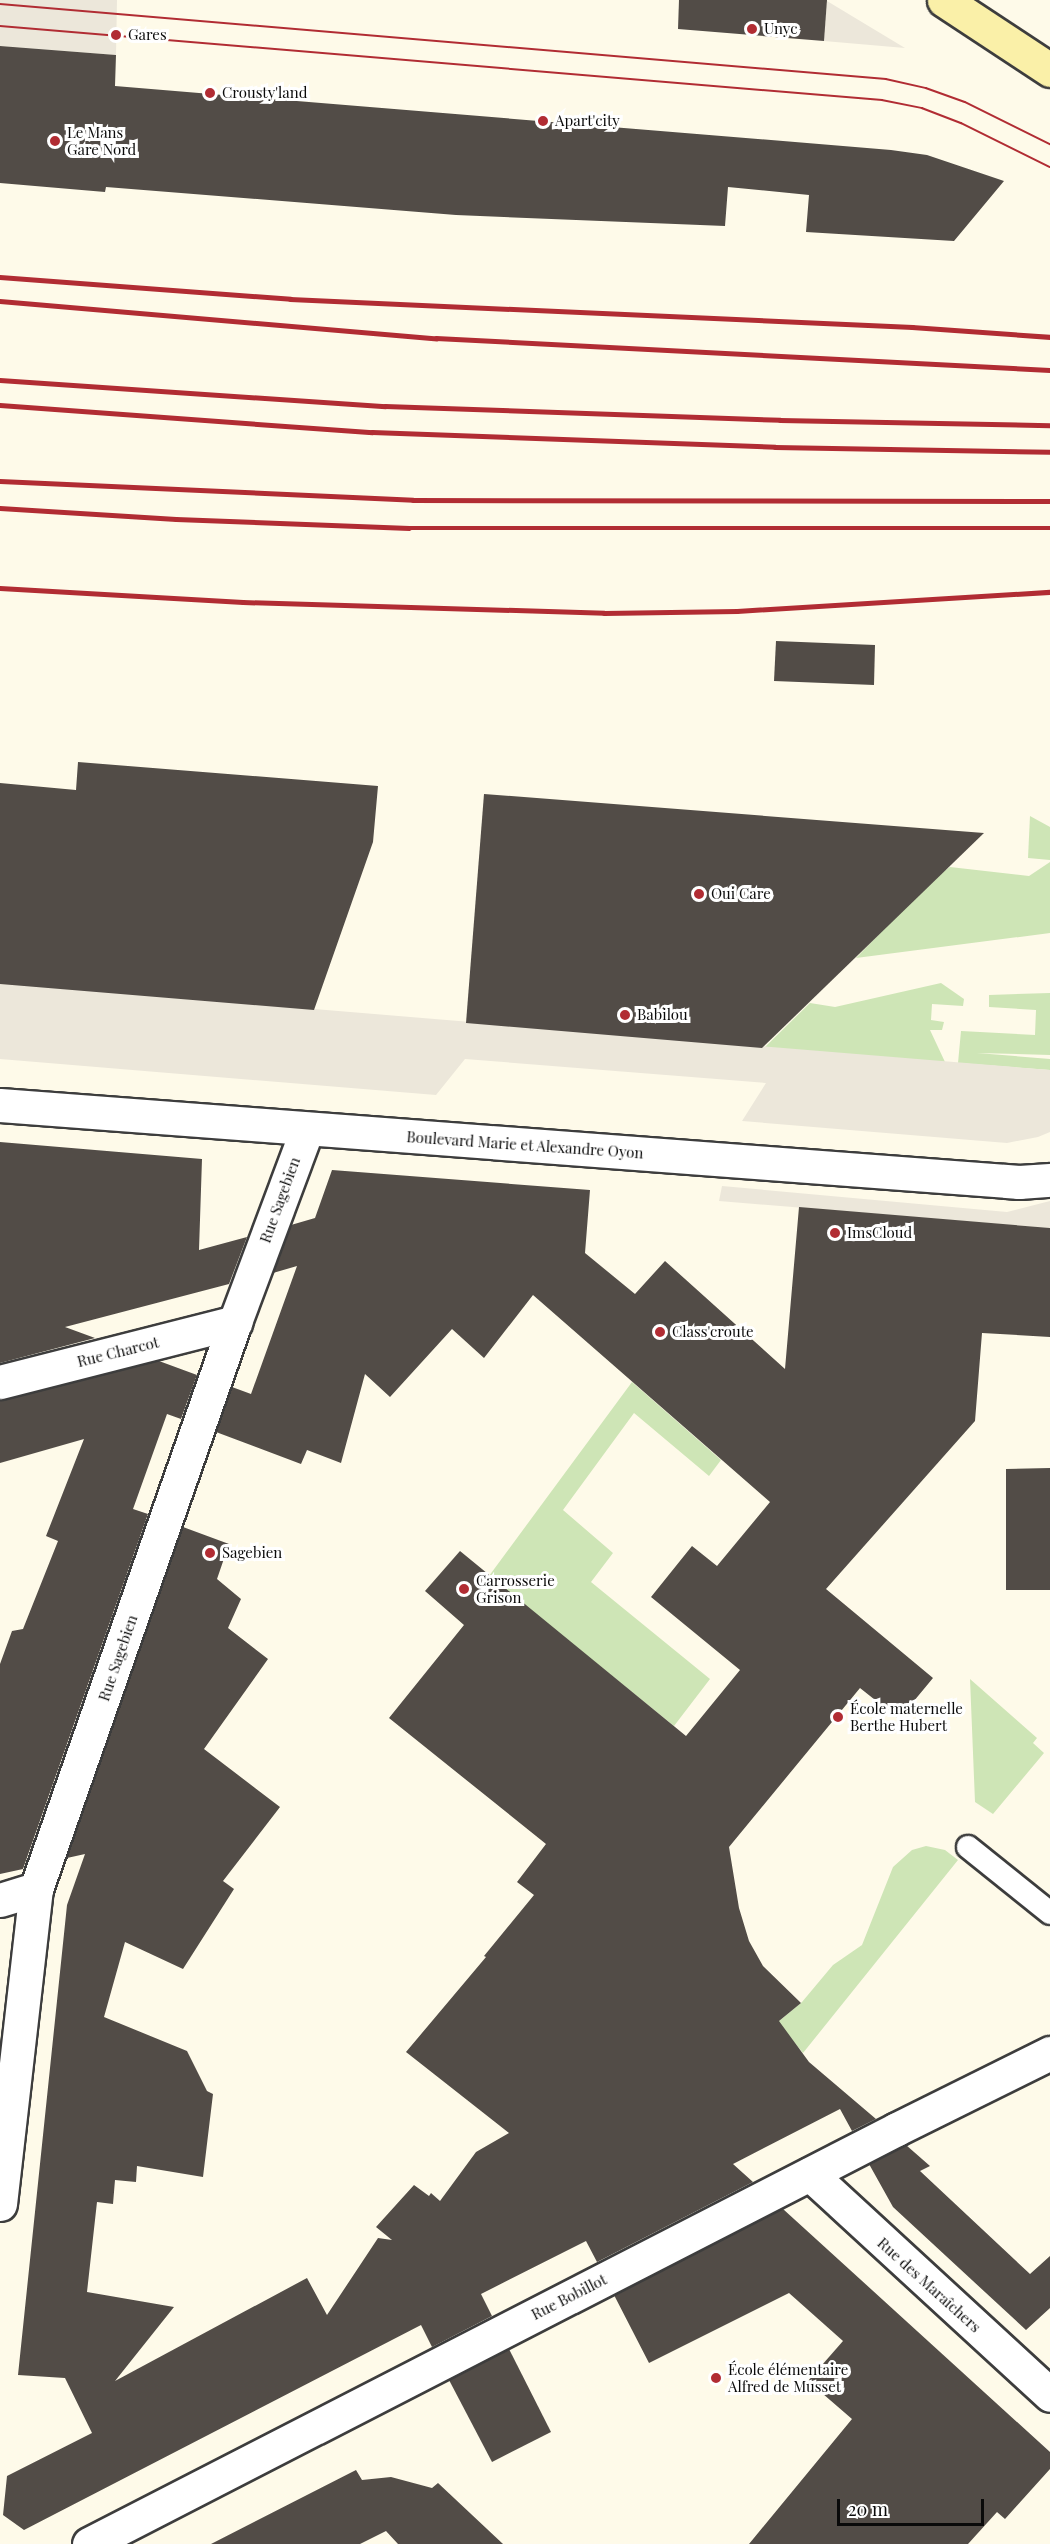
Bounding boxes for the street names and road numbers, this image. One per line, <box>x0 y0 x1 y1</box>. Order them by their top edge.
street label: Boulevard Marie et Alexandre Oyon <box>406 1128 644 1162</box>
street label: Rue Sagebien <box>256 1155 304 1245</box>
street label: Rue Charcot <box>75 1333 161 1371</box>
street label: Rue Sagebien <box>95 1612 141 1704</box>
street label: Rue des Maraîchers <box>874 2234 984 2336</box>
street label: Rue Bobillot <box>528 2270 610 2324</box>

